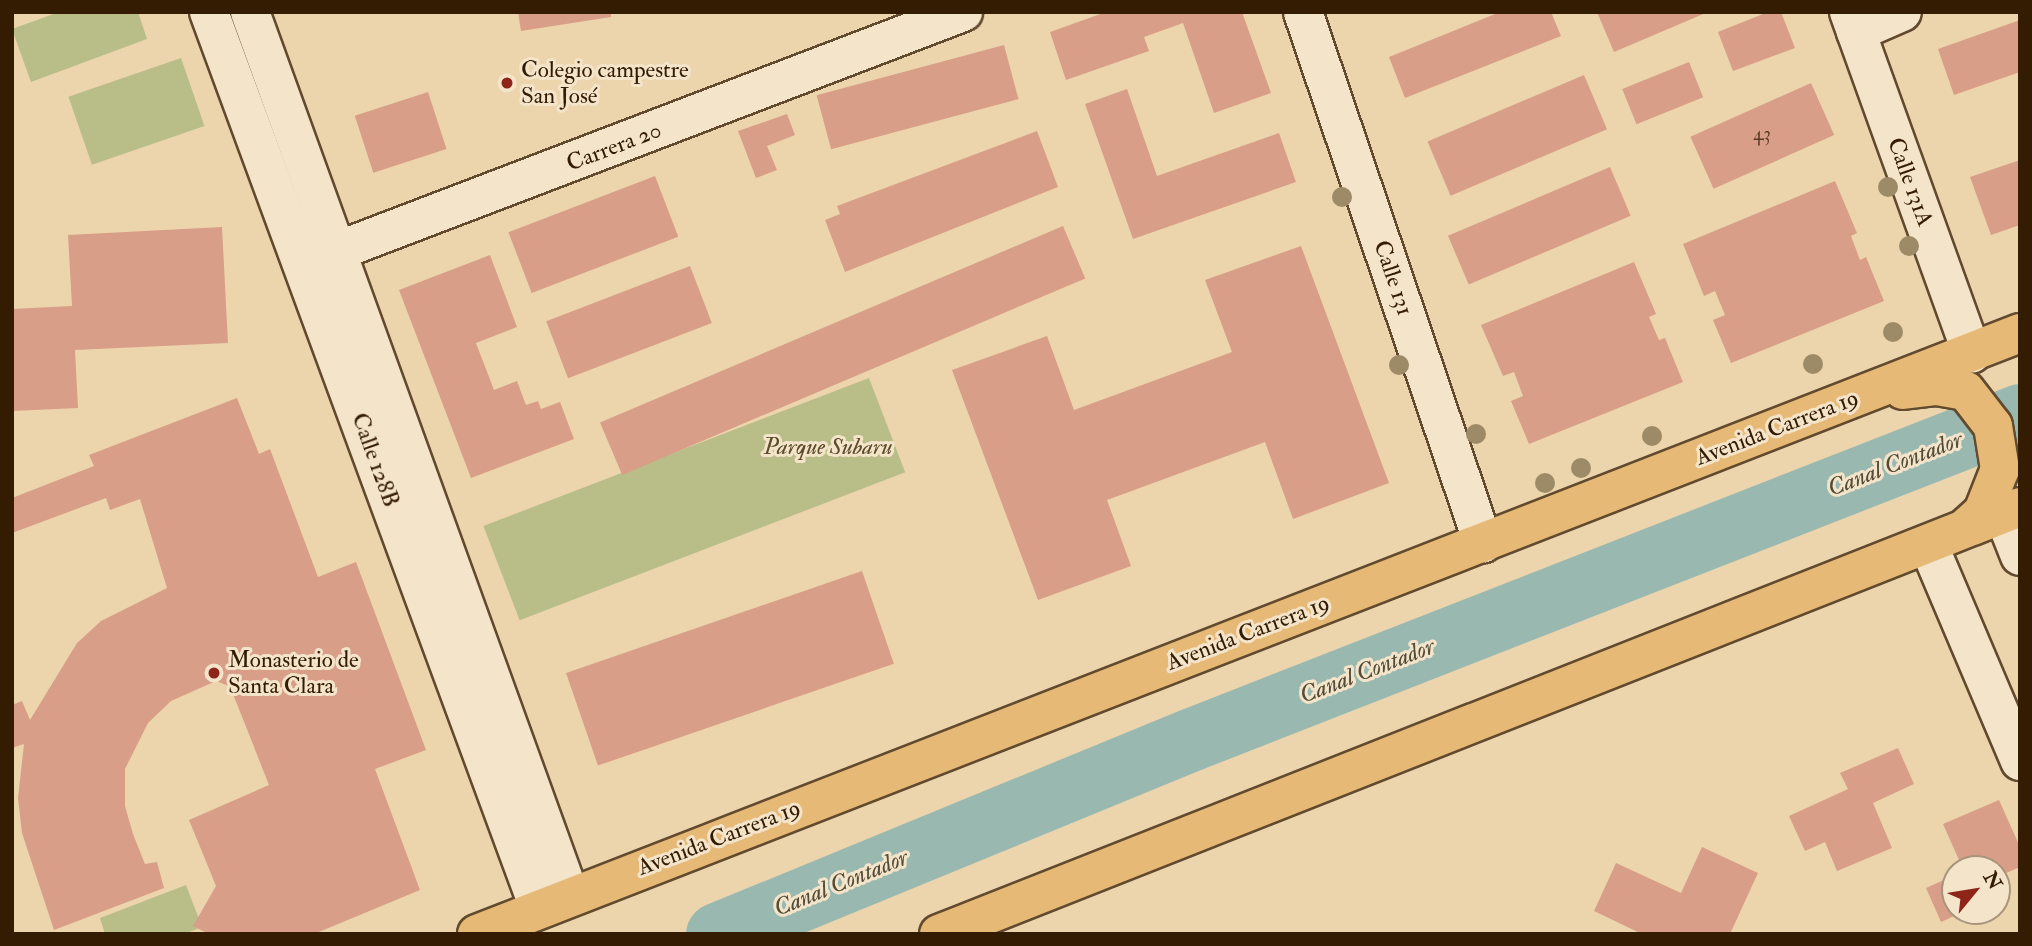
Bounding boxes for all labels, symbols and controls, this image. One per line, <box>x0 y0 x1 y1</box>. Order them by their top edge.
place label: Colegio campestre San José <box>521 56 689 110</box>
marker: Colegio campestre San José <box>499 75 515 91</box>
street label: Carrera 20 <box>563 116 665 178</box>
house number: 43 <box>1753 124 1771 146</box>
street label: Calle 131A <box>1881 134 1939 230</box>
street label: Calle 131 <box>1367 237 1419 319</box>
street label: Avenida Carrera 19 <box>1692 384 1862 472</box>
street label: Calle 128B <box>345 409 405 511</box>
water label: Canal Contador <box>1823 425 1967 503</box>
park label: Parque Subaru <box>764 433 892 461</box>
street label: Avenida Carrera 19 <box>1163 589 1333 677</box>
water label: Canal Contador <box>1295 632 1439 710</box>
place label: Monasterio de Santa Clara <box>228 646 359 700</box>
marker: Monasterio de Santa Clara <box>206 665 222 681</box>
street label: Avenida Carrera 19 <box>634 794 804 882</box>
water label: Canal Contador <box>770 843 912 923</box>
north arrow <box>1941 855 2011 925</box>
text: N <box>1978 867 2007 894</box>

